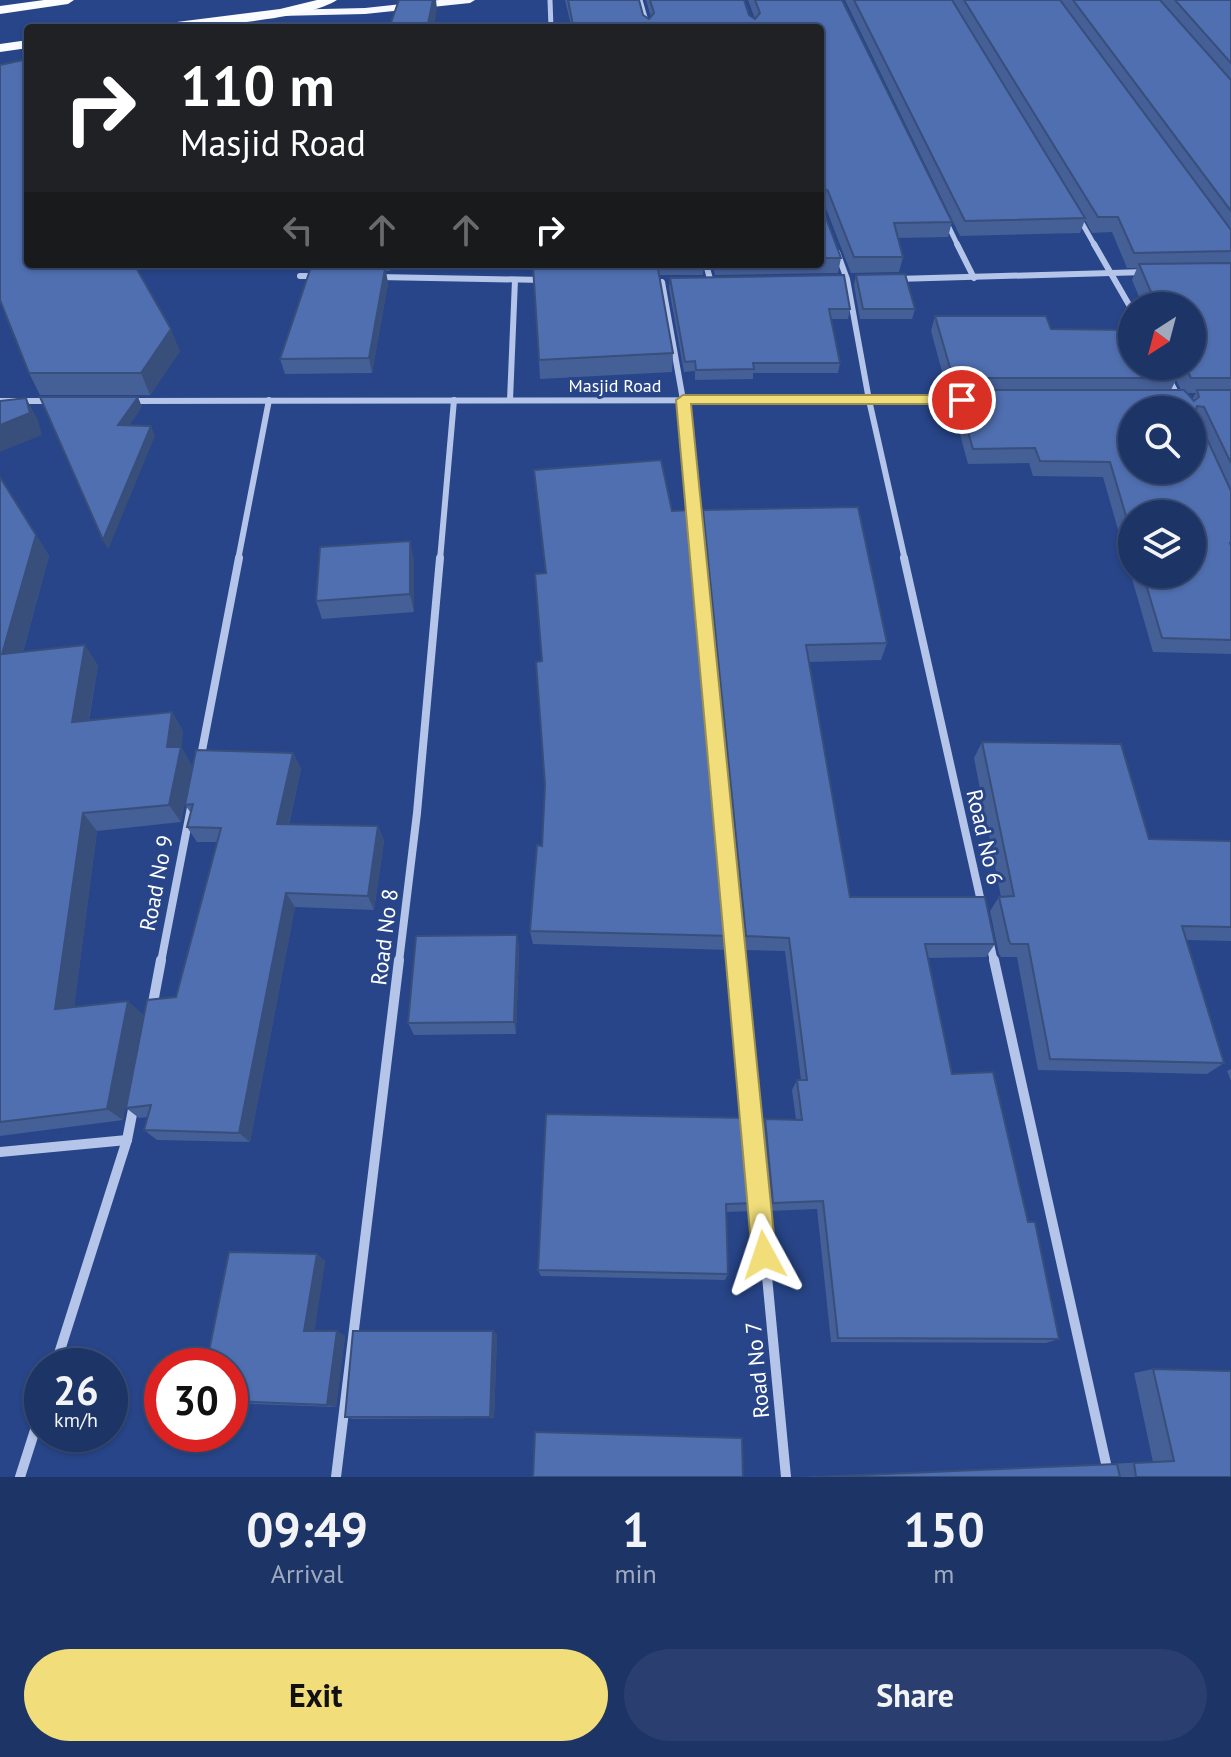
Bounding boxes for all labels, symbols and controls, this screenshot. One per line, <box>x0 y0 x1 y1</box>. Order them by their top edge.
text: 110 m <box>180 49 335 121</box>
icon: right <box>48 56 152 160</box>
text: Masjid Road <box>180 119 366 166</box>
icon: left <box>276 208 320 252</box>
icon: ahead <box>360 208 404 252</box>
icon: ahead <box>444 208 488 252</box>
icon: right <box>528 208 572 252</box>
north arrow <box>1118 292 1206 380</box>
map controls <box>1118 292 1206 588</box>
pin <box>928 366 996 434</box>
street label: Masjid Road <box>569 374 661 397</box>
icon: arrive <box>940 378 984 422</box>
button: search <box>1118 396 1206 484</box>
button: layers <box>1118 500 1206 588</box>
street label: Road No 6 <box>960 787 1010 887</box>
street label: Road No 9 <box>133 833 179 933</box>
street label: Road No 8 <box>364 887 404 987</box>
position arrow <box>722 1213 806 1297</box>
street label: Road No 7 <box>739 1321 775 1419</box>
speed limit sign: 30 <box>144 1348 248 1452</box>
text: 26 <box>53 1364 99 1416</box>
text: km/h <box>54 1407 98 1433</box>
text: 09:49 <box>246 1498 368 1560</box>
text: 1 <box>622 1498 649 1560</box>
text: 150 <box>903 1498 985 1560</box>
text: Arrival <box>271 1557 344 1590</box>
text: min <box>614 1557 657 1590</box>
text: m <box>933 1557 954 1590</box>
button: Exit <box>24 1649 608 1741</box>
button: Share <box>624 1649 1207 1741</box>

